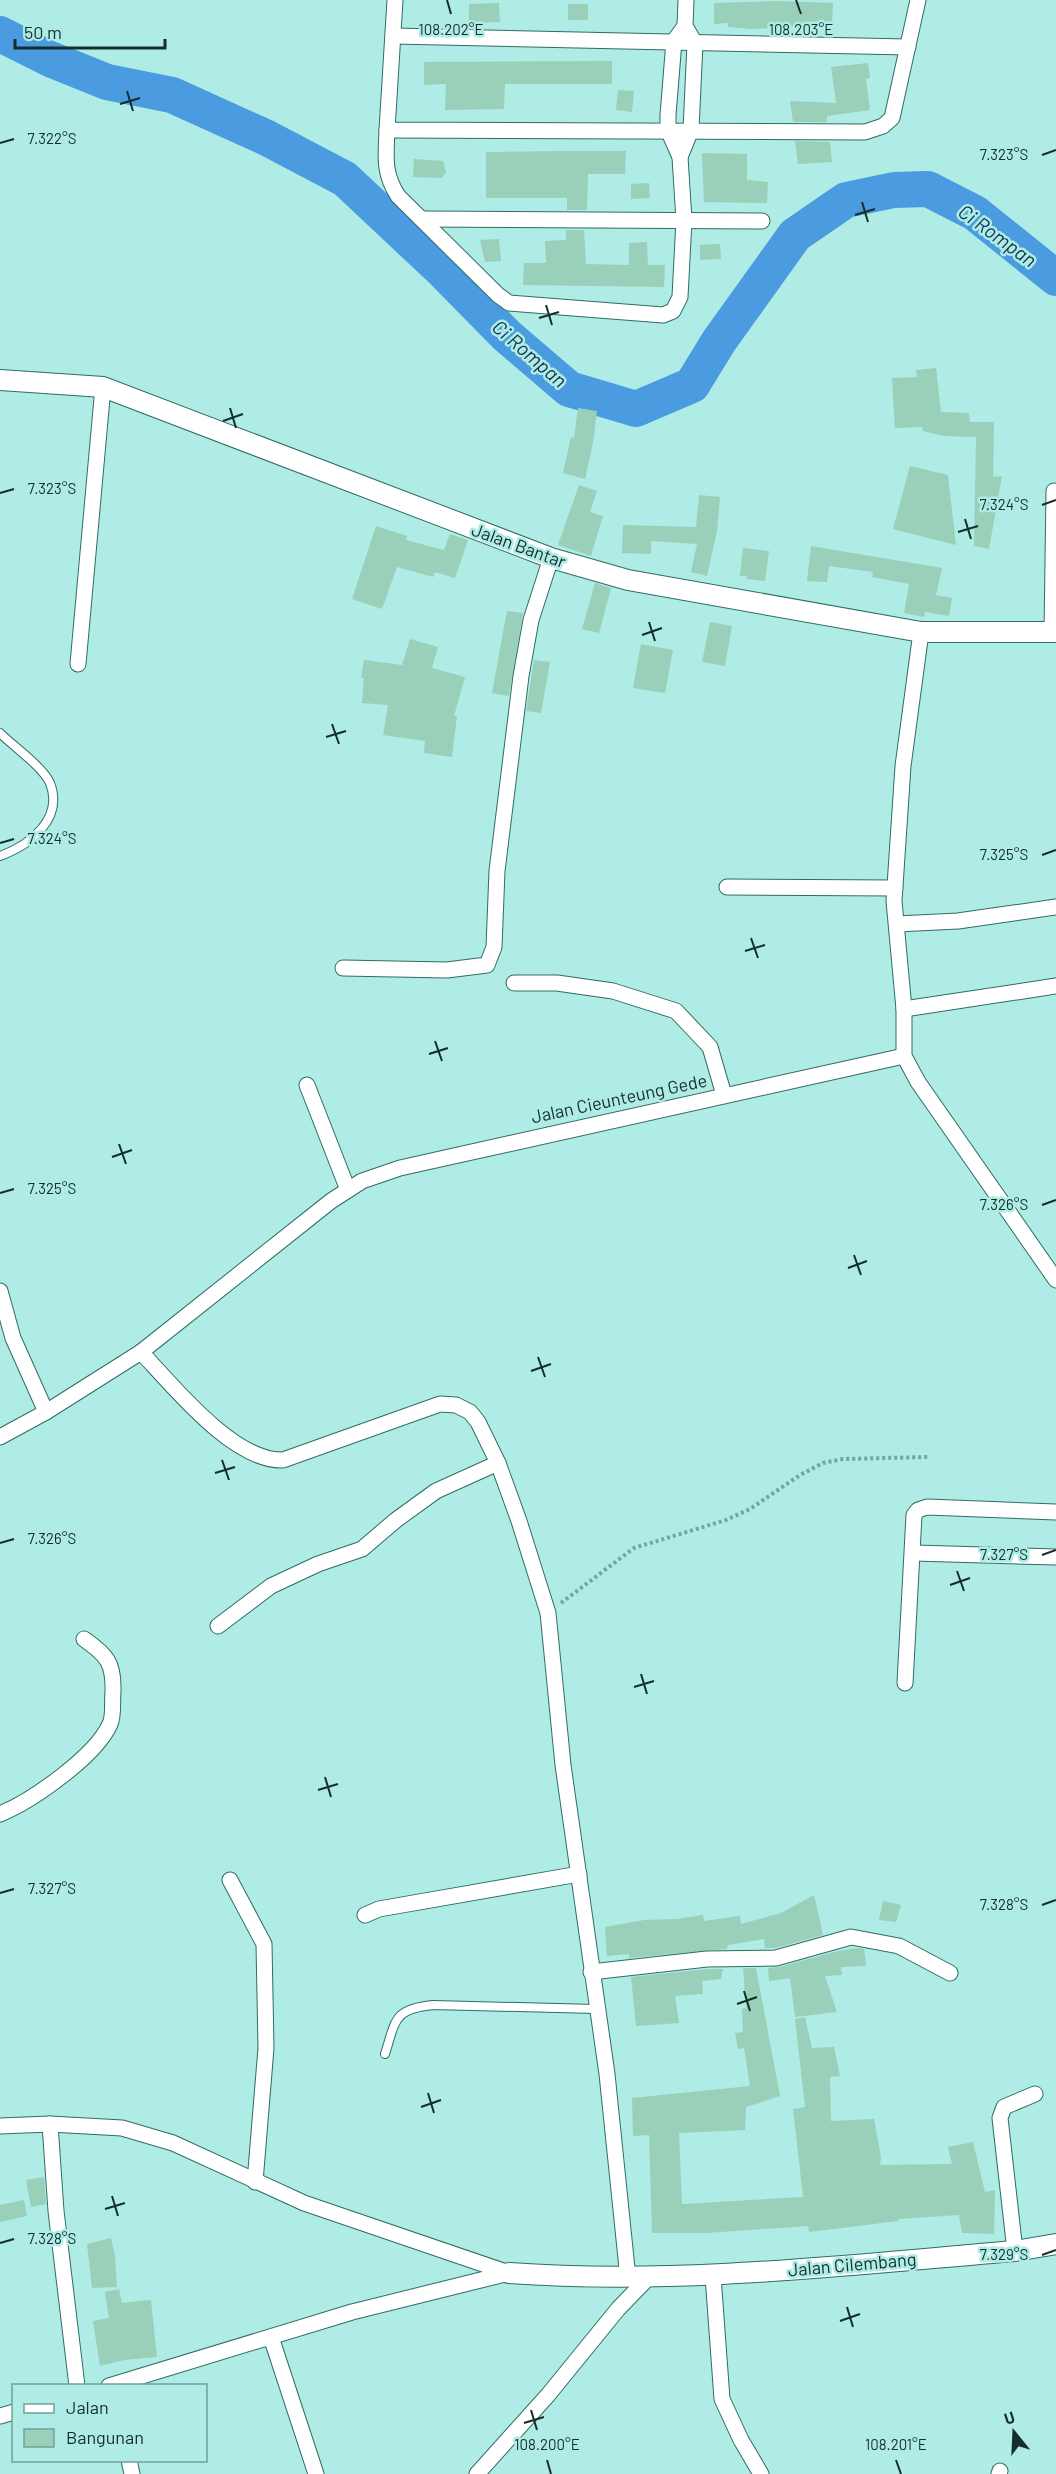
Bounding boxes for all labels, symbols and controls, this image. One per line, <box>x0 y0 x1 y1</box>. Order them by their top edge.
scale bar <box>15 12 165 50</box>
text: 108.202°E <box>418 20 484 38</box>
text: 108.203°E <box>769 20 833 38</box>
text: 50 m <box>24 21 62 43</box>
text: 7.322°S <box>28 129 76 147</box>
text: 7.323°S <box>980 145 1028 163</box>
water label: Ci Rompan <box>954 199 1042 271</box>
water label: Ci Rompan <box>488 314 572 392</box>
text: 7.323°S <box>28 479 76 497</box>
text: 7.324°S <box>979 495 1029 513</box>
street label: Jalan Bantar <box>469 518 570 572</box>
text: 7.324°S <box>27 829 77 847</box>
text: 7.325°S <box>980 845 1028 863</box>
street label: Jalan Cieunteung Gede <box>529 1069 709 1127</box>
text: 7.325°S <box>28 1179 76 1197</box>
text: 7.326°S <box>980 1195 1028 1213</box>
text: 7.326°S <box>28 1529 76 1547</box>
text: 7.327°S <box>980 1545 1028 1563</box>
text: 7.327°S <box>28 1879 76 1897</box>
text: 7.328°S <box>980 1895 1028 1913</box>
text: 7.328°S <box>28 2229 76 2247</box>
text: 7.329°S <box>980 2245 1028 2263</box>
street label: Jalan Cilembang <box>787 2247 917 2281</box>
legend <box>12 2384 207 2462</box>
text: Jalan <box>66 2396 109 2418</box>
north arrow <box>984 2402 1044 2462</box>
text: U <box>1001 2407 1017 2428</box>
text: Bangunan <box>66 2426 144 2448</box>
text: 108.200°E <box>514 2435 580 2453</box>
text: 108.201°E <box>865 2435 927 2453</box>

